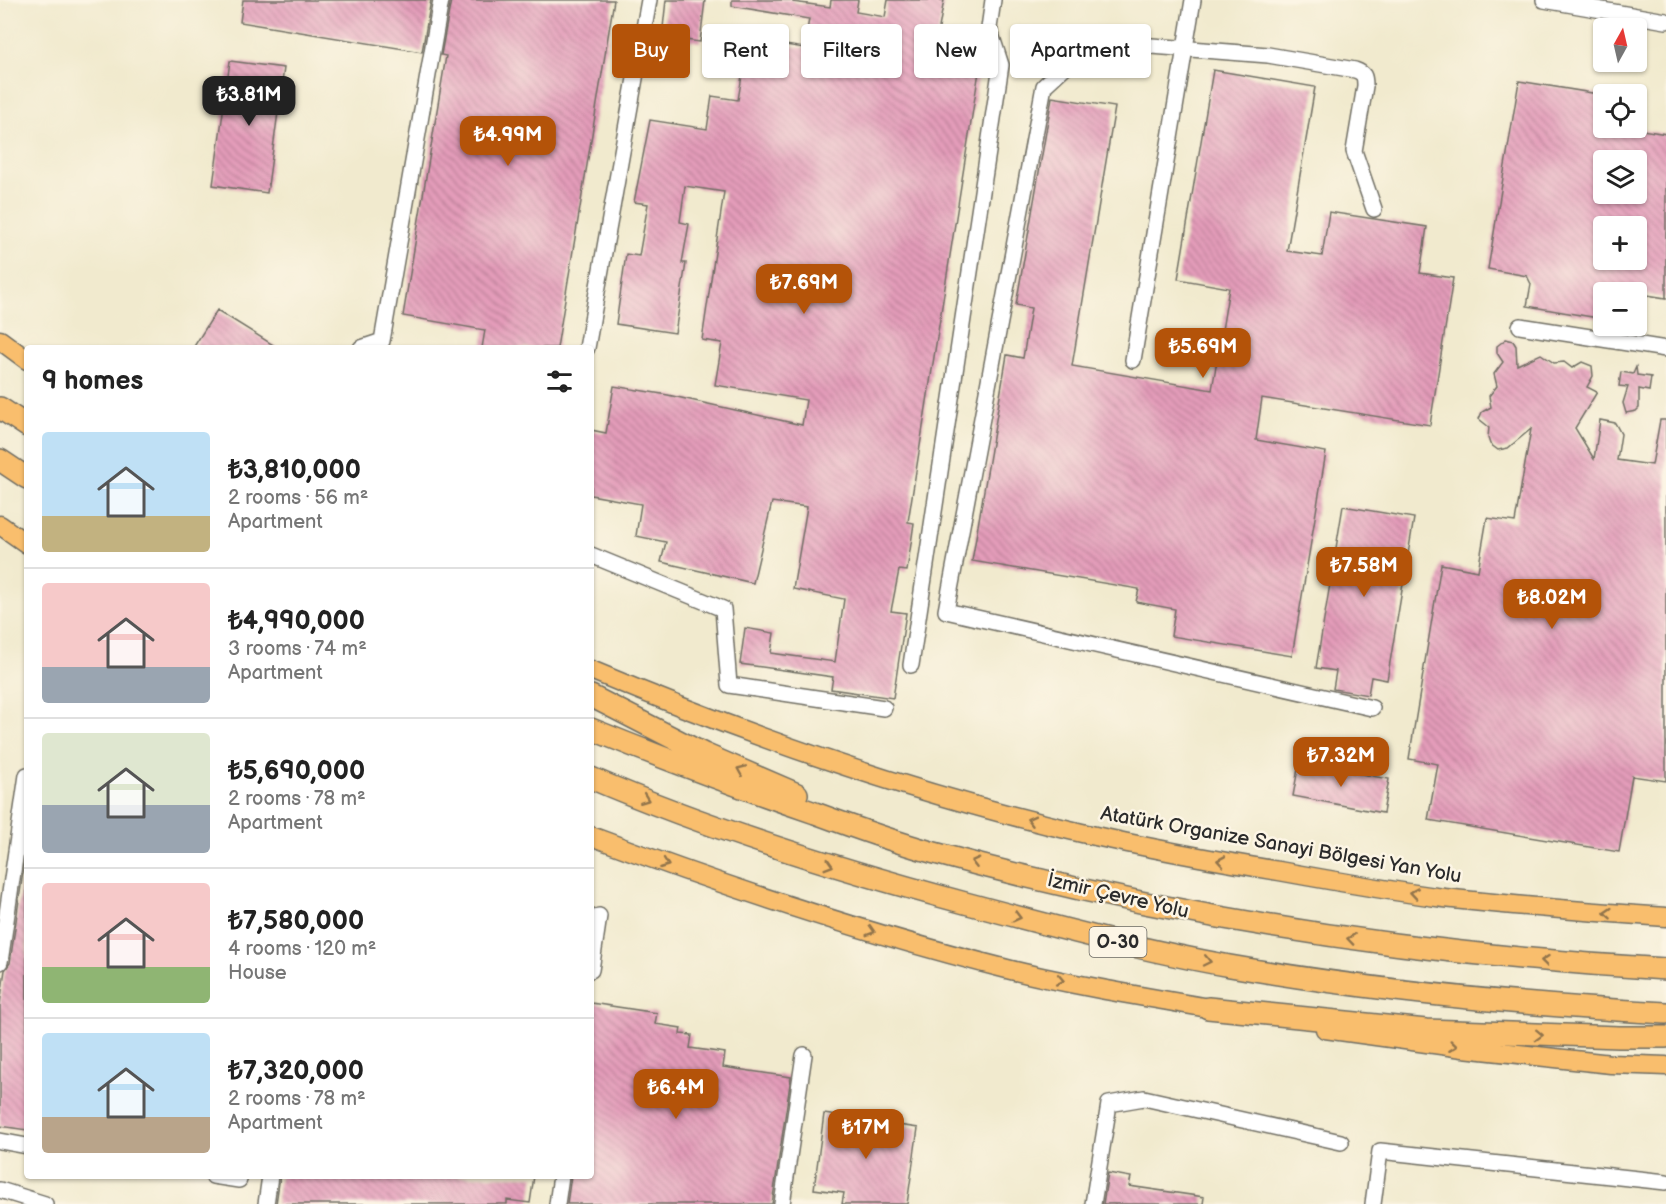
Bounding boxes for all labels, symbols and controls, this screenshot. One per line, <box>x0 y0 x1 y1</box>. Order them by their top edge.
north arrow <box>1593 18 1647 72</box>
map controls <box>1593 18 1647 336</box>
chip: Buy <box>612 24 690 78</box>
chip: Rent <box>702 24 789 78</box>
chip: Filters <box>801 24 902 78</box>
chip: New <box>914 24 998 78</box>
chip: Apartment <box>1010 24 1151 78</box>
pin: ₺3.81M <box>200 76 298 127</box>
text: ₺3.81M <box>216 83 282 107</box>
button: locate <box>1593 84 1647 138</box>
pin: ₺4.99M <box>459 116 557 167</box>
text: ₺4.99M <box>474 123 542 147</box>
button: layers <box>1593 150 1647 204</box>
button: + <box>1593 216 1647 270</box>
pin: ₺7.69M <box>755 264 853 315</box>
text: ₺7.69M <box>770 271 838 295</box>
button: − <box>1593 282 1647 336</box>
pin: ₺5.69M <box>1154 328 1252 379</box>
text: ₺5.69M <box>1169 335 1237 359</box>
icon: filters <box>543 365 576 398</box>
text: 9 homes <box>42 366 143 397</box>
text: ₺3,810,000 <box>228 455 361 486</box>
icon: home <box>90 456 162 528</box>
text: 2 rooms · 56 m² <box>228 486 368 510</box>
text: Apartment <box>228 510 323 534</box>
pin: ₺7.58M <box>1315 547 1413 598</box>
text: ₺7.58M <box>1330 554 1398 578</box>
pin: ₺8.02M <box>1503 579 1601 630</box>
text: ₺8.02M <box>1517 586 1587 610</box>
text: ₺4,990,000 <box>228 606 365 637</box>
icon: home <box>90 607 162 679</box>
text: 3 rooms · 74 m² <box>228 637 367 661</box>
text: Apartment <box>228 661 323 685</box>
pin: ₺7.32M <box>1292 737 1390 788</box>
text: ₺7.32M <box>1307 744 1375 768</box>
text: ₺5,690,000 <box>228 756 365 787</box>
icon: home <box>90 757 162 829</box>
one-way arrow <box>737 765 748 777</box>
text: 2 rooms · 78 m² <box>228 787 366 811</box>
one-way arrow <box>640 792 650 805</box>
street label: Atatürk Organize Sanayi Bölgesi Yan Yolu <box>1099 801 1463 889</box>
text: Apartment <box>228 811 323 835</box>
one-way arrow <box>1026 814 1036 827</box>
one-way arrow <box>1217 856 1226 868</box>
one-way arrow <box>660 857 670 870</box>
one-way arrow <box>970 857 980 870</box>
one-way arrow <box>823 858 834 870</box>
street label: İzmir Çevre Yolu <box>1045 867 1191 924</box>
one-way arrow <box>1409 887 1419 900</box>
text: ₺7,580,000 <box>228 906 364 937</box>
one-way arrow <box>1603 906 1612 919</box>
icon: home <box>90 907 162 979</box>
one-way arrow <box>1011 910 1022 922</box>
one-way arrow <box>865 924 876 936</box>
road number: O-30 <box>1090 927 1146 957</box>
one-way arrow <box>1347 933 1356 945</box>
text: 4 rooms · 120 m² <box>228 937 377 961</box>
one-way arrow <box>1202 954 1212 967</box>
one-way arrow <box>1540 955 1549 968</box>
text: House <box>228 961 287 985</box>
one-way arrow <box>1054 973 1064 986</box>
one-way arrow <box>1534 1028 1543 1041</box>
one-way arrow <box>1448 1040 1457 1052</box>
text: ₺7,320,000 <box>228 1056 364 1087</box>
icon: home <box>90 1057 162 1129</box>
pin: ₺6.4M <box>634 1069 718 1120</box>
text: ₺6.4M <box>648 1076 704 1100</box>
text: 2 rooms · 78 m² <box>228 1087 366 1111</box>
pin: ₺17M <box>830 1109 902 1160</box>
text: Apartment <box>228 1111 323 1135</box>
text: ₺17M <box>842 1116 890 1140</box>

